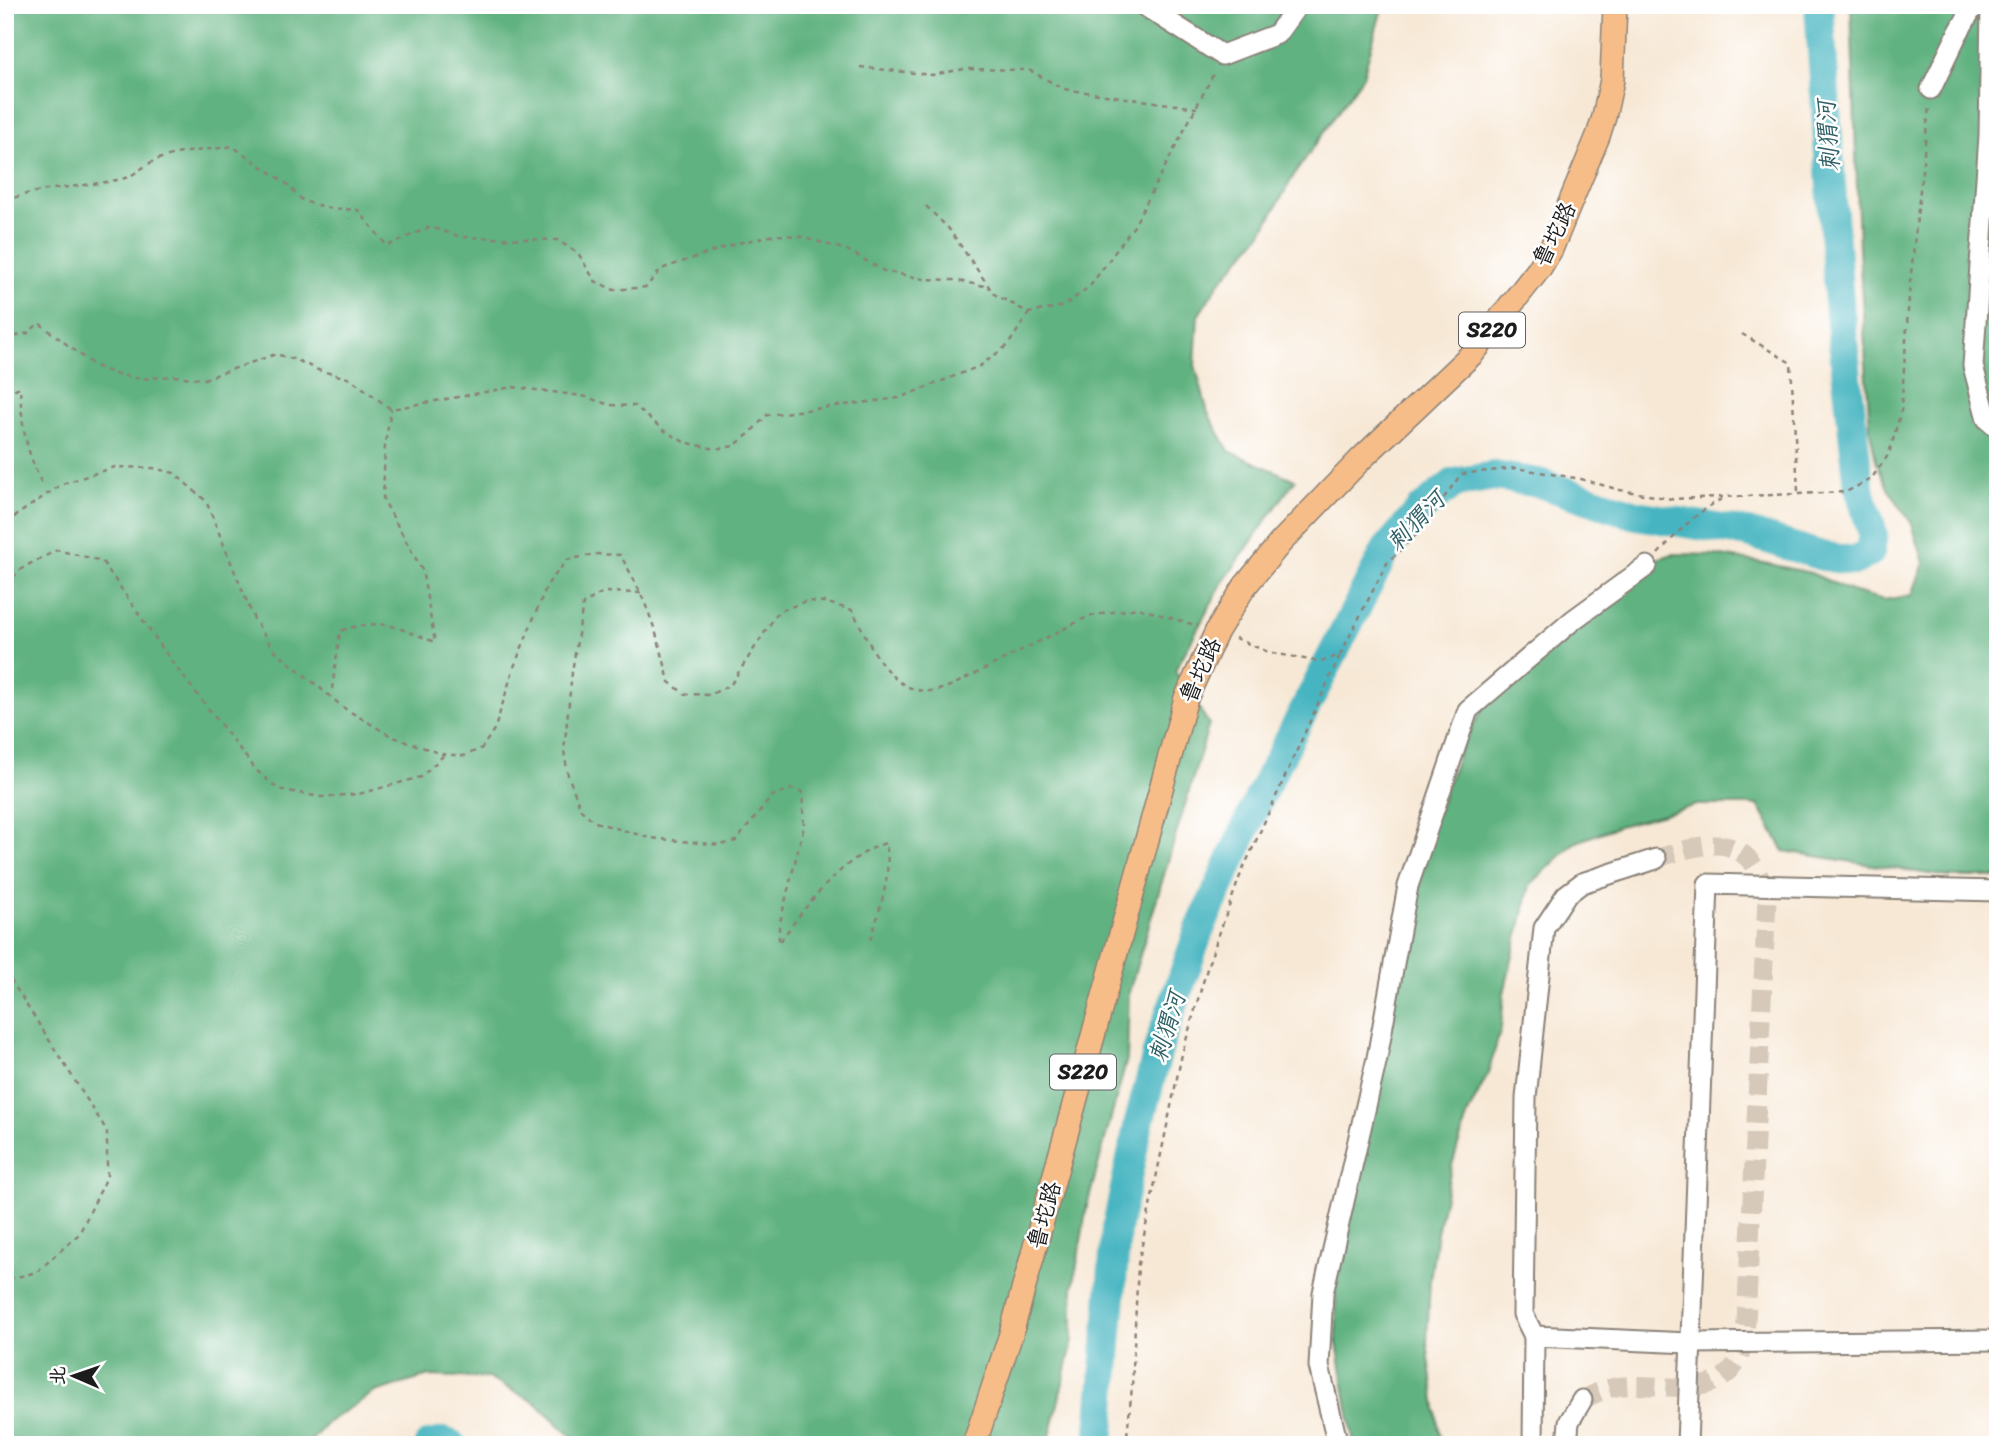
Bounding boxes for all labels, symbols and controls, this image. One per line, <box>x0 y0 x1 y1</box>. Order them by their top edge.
water label: 刺猬河 <box>1804 95 1851 173</box>
street label: 鲁坨路 <box>1521 194 1588 274</box>
road number: S220 <box>1459 312 1525 348</box>
water label: 刺猬河 <box>1376 478 1459 561</box>
street label: 鲁坨路 <box>1168 630 1233 710</box>
water label: 刺猬河 <box>1136 983 1199 1068</box>
road number: S220 <box>1050 1054 1116 1090</box>
street label: 鲁坨路 <box>1016 1176 1073 1254</box>
north arrow <box>38 1342 108 1412</box>
text: 北 <box>41 1365 74 1386</box>

